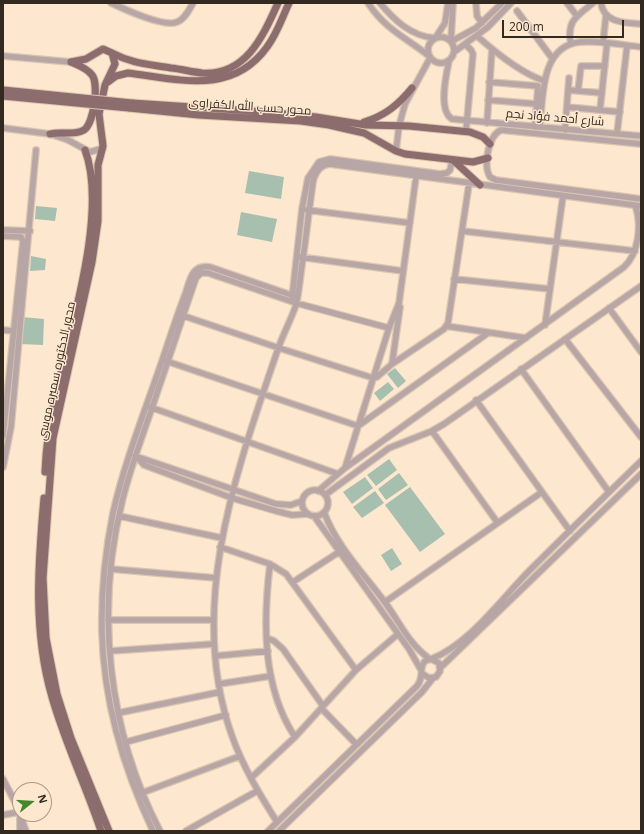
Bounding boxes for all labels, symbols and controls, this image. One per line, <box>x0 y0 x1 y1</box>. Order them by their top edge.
scale bar <box>504 12 626 38</box>
text: 200 m <box>509 18 544 35</box>
street label: محور حسب الله الكفراوى <box>188 96 312 118</box>
street label: شارع أحمد فؤاد نجم <box>505 107 605 129</box>
street label: محور الدكتوره سميره موسى <box>35 300 79 442</box>
north arrow <box>12 782 52 822</box>
text: N <box>35 792 51 805</box>

